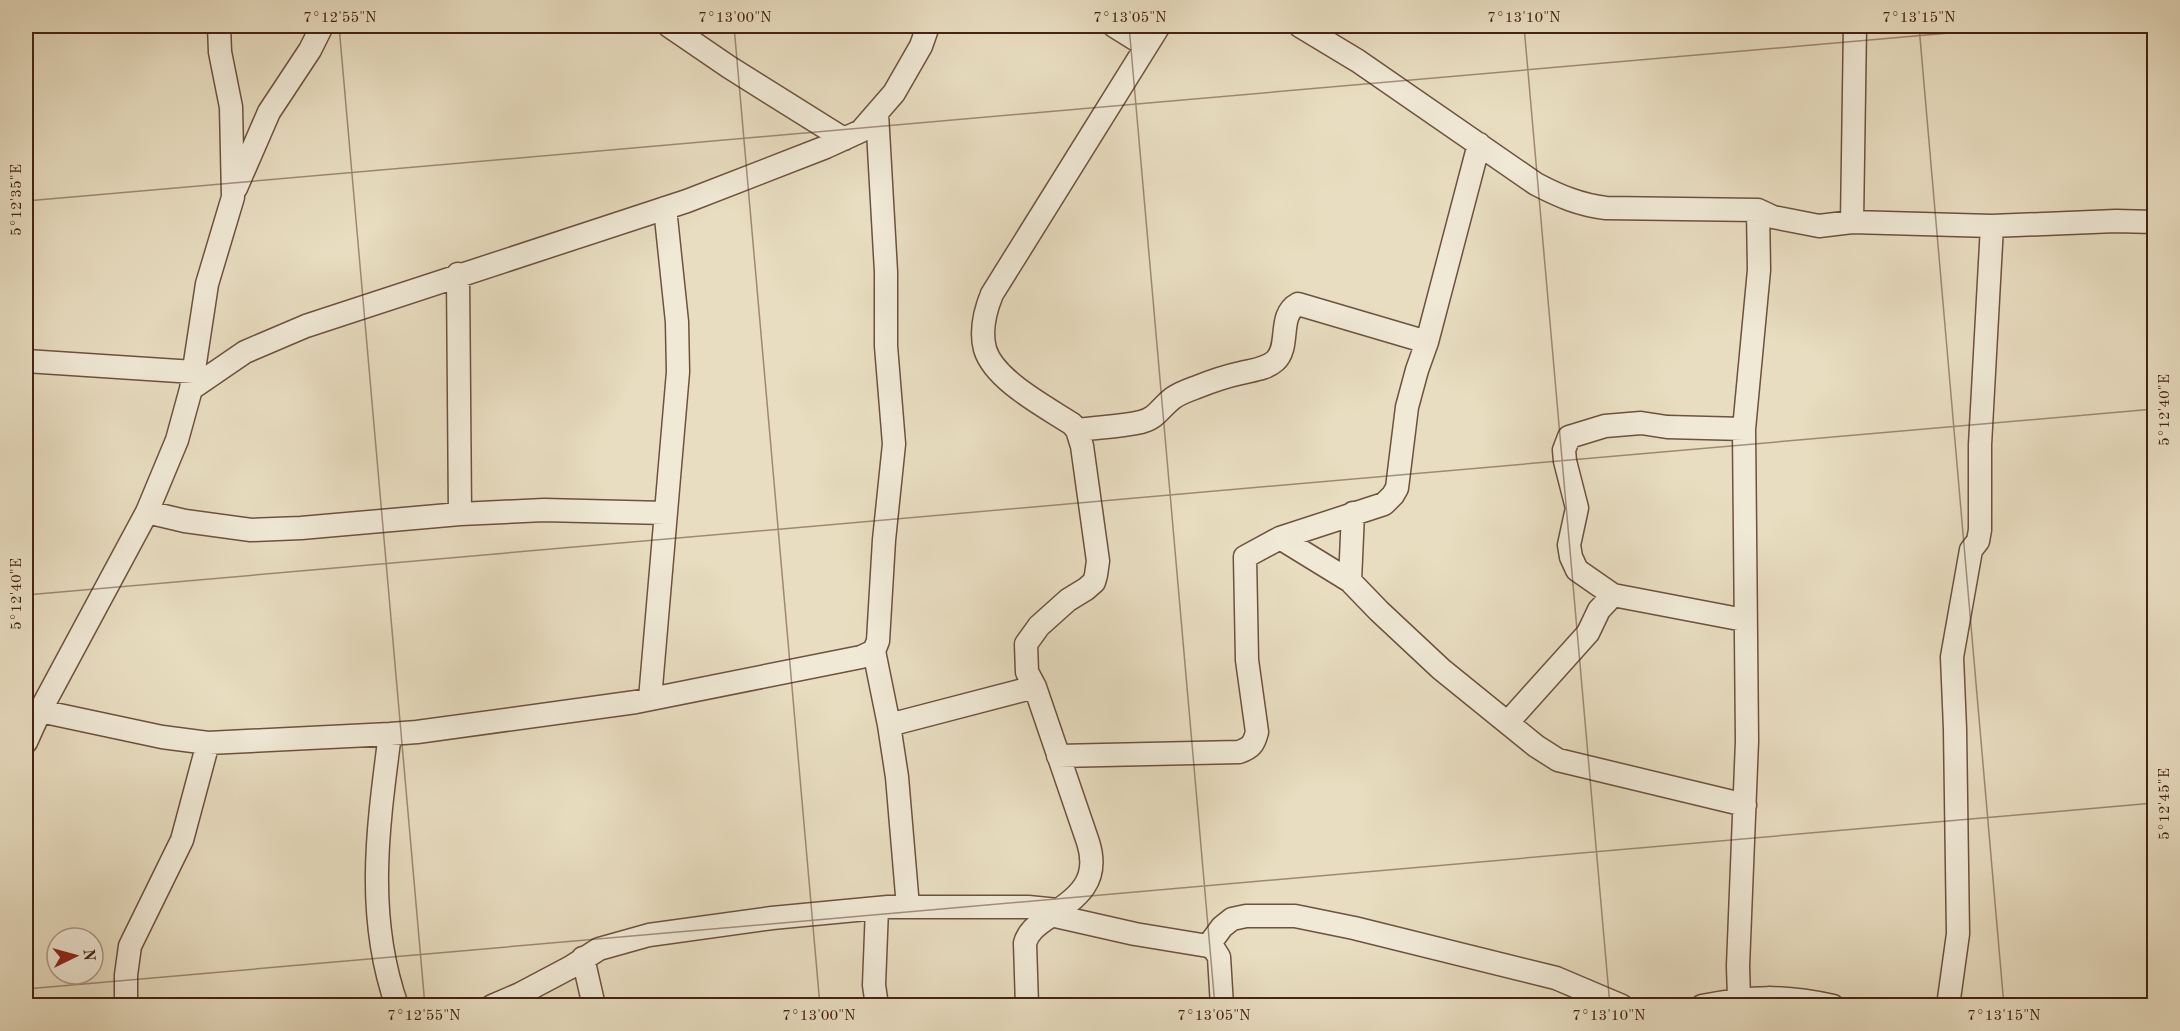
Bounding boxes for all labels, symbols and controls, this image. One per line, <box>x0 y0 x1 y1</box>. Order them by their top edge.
text: 7°12'55"N <box>303 11 377 26</box>
text: 7°13'00"N <box>698 11 772 26</box>
text: 7°13'05"N <box>1093 11 1167 26</box>
text: 7°13'10"N <box>1487 11 1561 26</box>
text: 7°13'15"N <box>1882 11 1956 26</box>
text: 5°12'35"E <box>10 164 25 236</box>
text: 5°12'40"E <box>2158 374 2173 446</box>
text: 5°12'40"E <box>10 558 25 630</box>
text: 5°12'45"E <box>2158 768 2173 840</box>
north arrow <box>45 926 105 986</box>
text: N <box>79 948 97 962</box>
text: 7°12'55"N <box>387 1009 461 1024</box>
text: 7°13'00"N <box>782 1009 856 1024</box>
text: 7°13'05"N <box>1177 1009 1251 1024</box>
text: 7°13'10"N <box>1572 1009 1646 1024</box>
text: 7°13'15"N <box>1967 1009 2041 1024</box>

